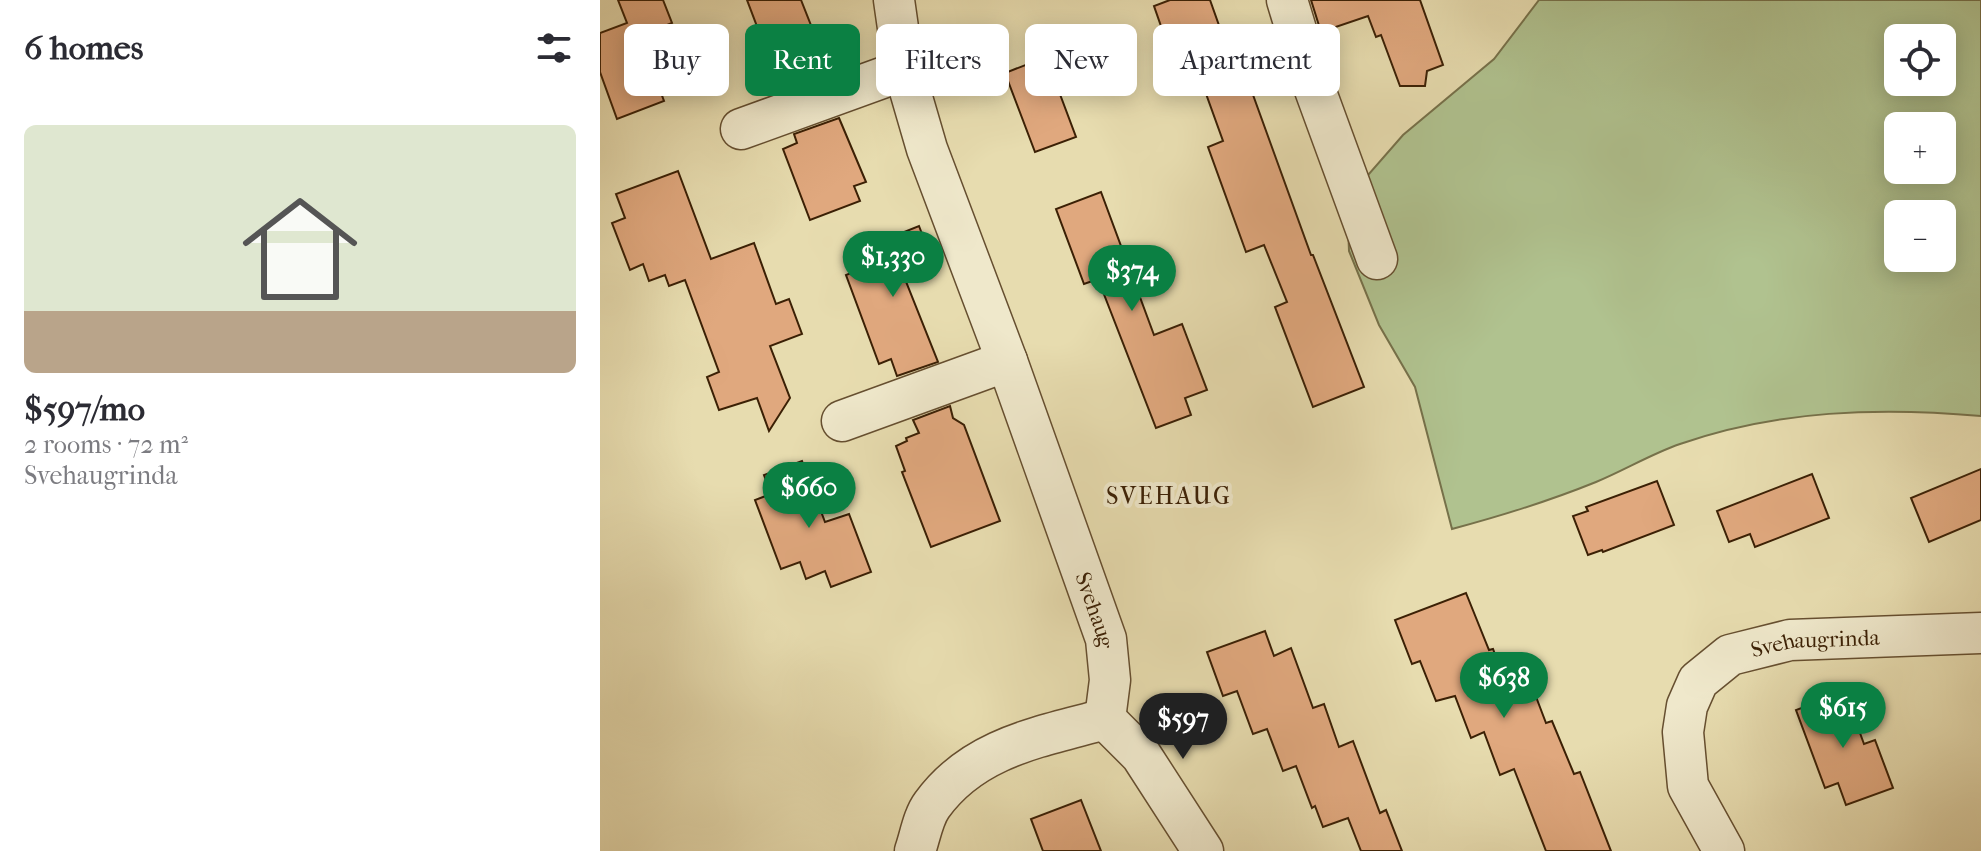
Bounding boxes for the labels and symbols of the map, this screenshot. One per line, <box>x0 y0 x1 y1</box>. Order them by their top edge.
pin: $1,330 <box>828 231 958 299</box>
pin: $374 <box>1085 245 1179 313</box>
pin: $660 <box>762 462 856 530</box>
district label: SVEHAUG <box>1106 482 1232 510</box>
street label: Svehaug <box>1069 569 1119 649</box>
street label: Svehaugrinda <box>1748 625 1881 663</box>
pin: $638 <box>1457 652 1551 720</box>
pin: $615 <box>1796 682 1890 750</box>
pin: $597 <box>1136 693 1230 761</box>

